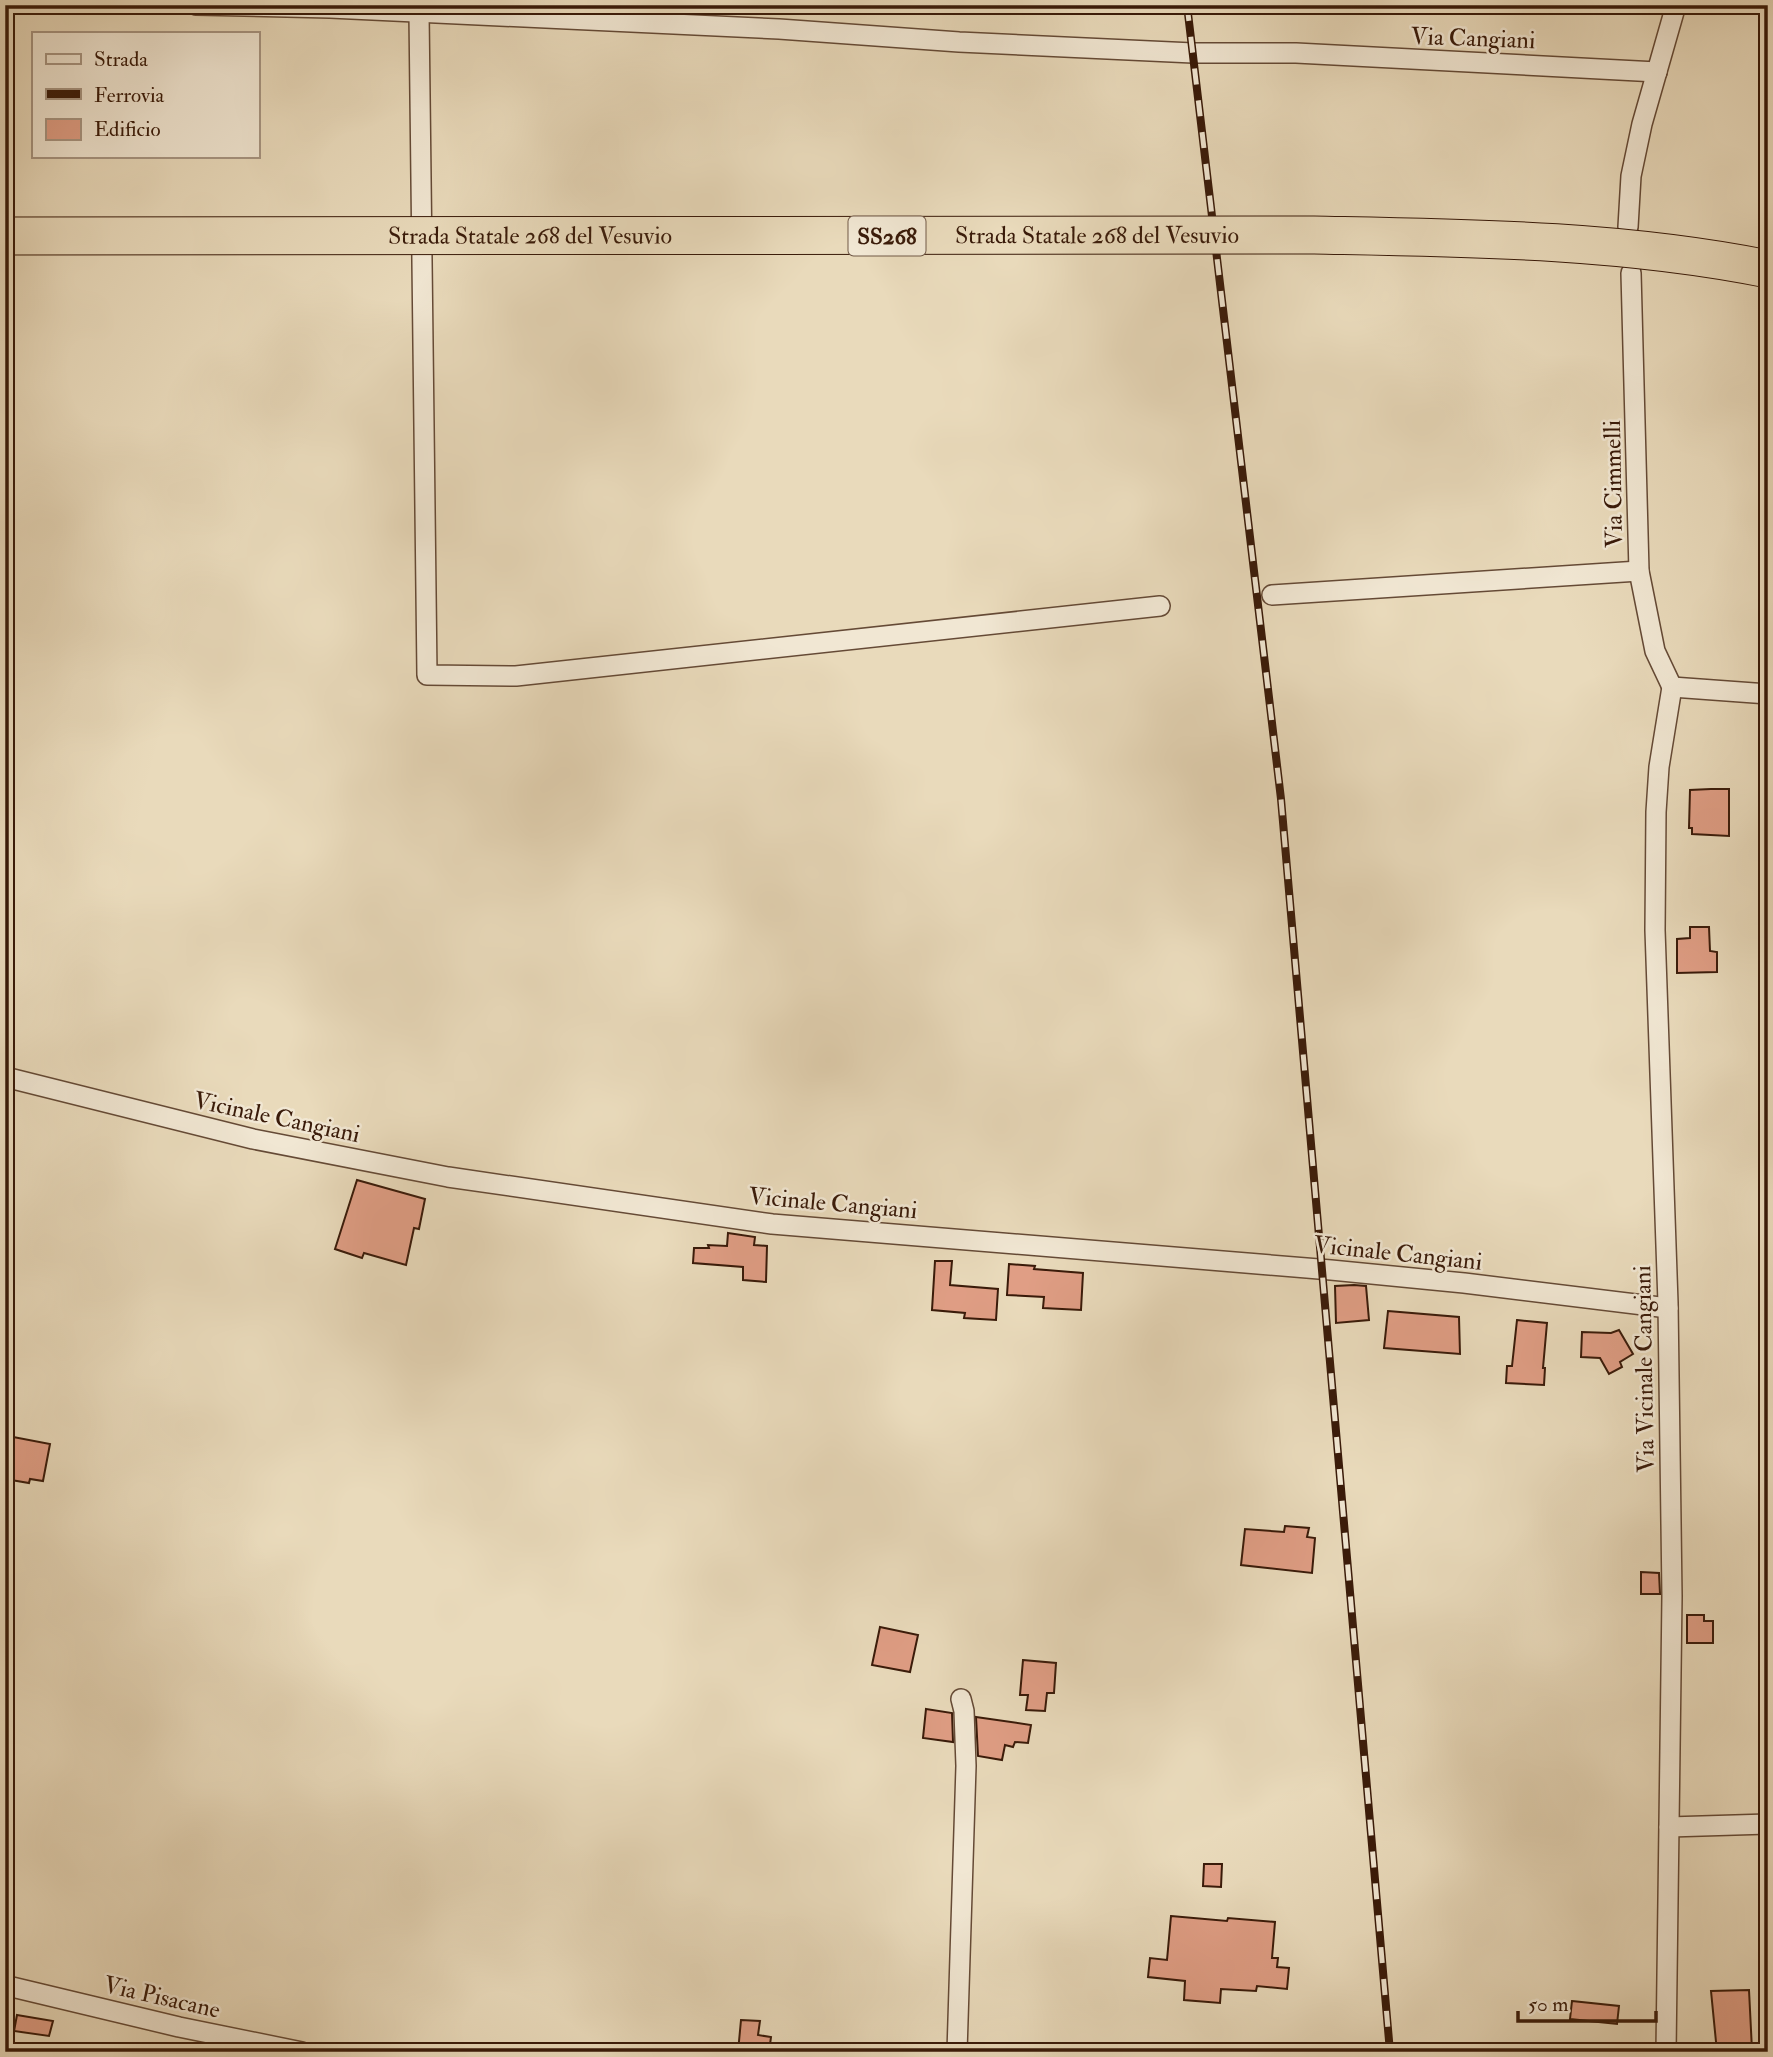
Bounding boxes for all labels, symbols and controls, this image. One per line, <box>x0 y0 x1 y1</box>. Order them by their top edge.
street label: Via Cangiani <box>1410 21 1536 56</box>
legend <box>32 32 259 158</box>
text: Strada <box>94 46 148 73</box>
text: Ferrovia <box>94 82 165 109</box>
text: Edificio <box>94 116 161 143</box>
road number: SS268 <box>848 216 926 256</box>
street label: Strada Statale 268 del Vesuvio <box>388 220 672 252</box>
street label: Strada Statale 268 del Vesuvio <box>955 220 1239 251</box>
street label: Via Cimmelli <box>1597 420 1630 548</box>
street label: Vicinale Cangiani <box>191 1085 363 1150</box>
street label: Vicinale Cangiani <box>747 1181 919 1226</box>
street label: Vicinale Cangiani <box>1312 1229 1484 1278</box>
street label: Via Vicinale Cangiani <box>1627 1265 1662 1473</box>
street label: Via Pisacane <box>101 1969 223 2026</box>
scale bar <box>1518 1980 1656 2024</box>
text: 50 m <box>1528 1991 1569 2018</box>

